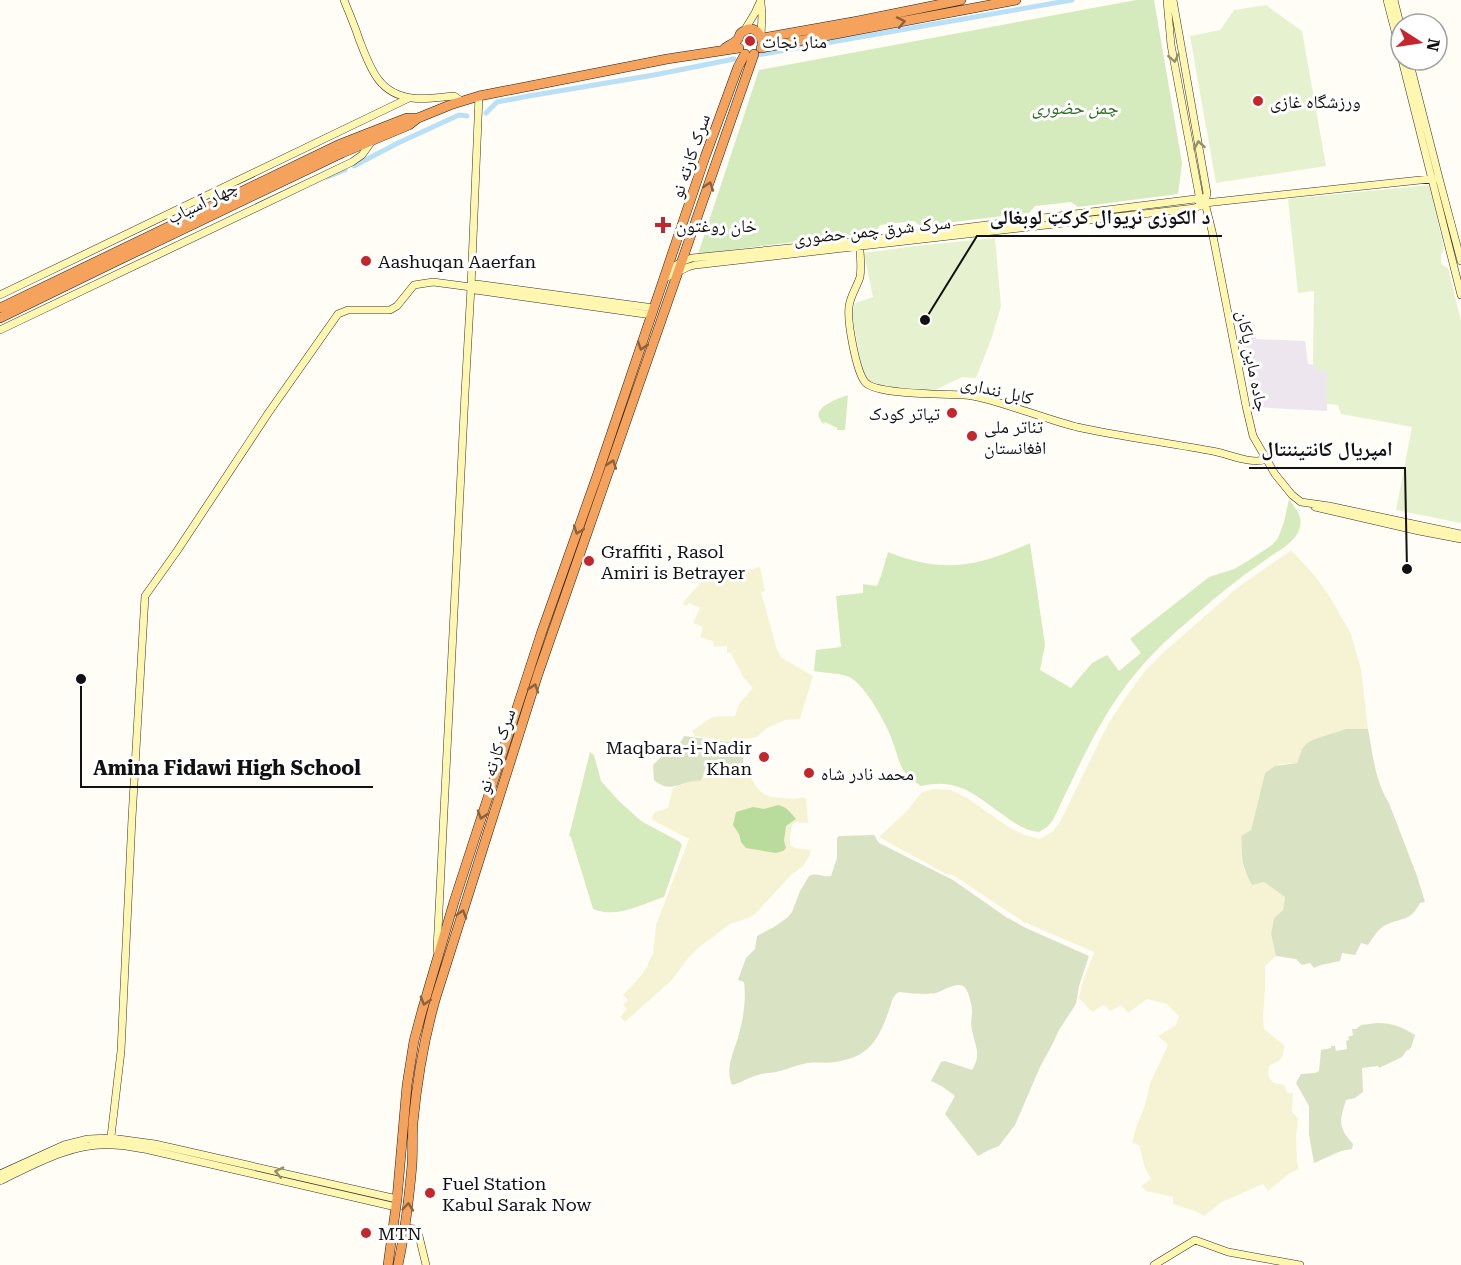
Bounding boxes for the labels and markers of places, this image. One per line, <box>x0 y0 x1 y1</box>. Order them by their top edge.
place label: منار نجات <box>762 31 827 52</box>
marker: منار نجات <box>743 34 757 48</box>
place label: ورزشگاه غازی <box>1270 91 1361 113</box>
marker: ورزشگاه غازی <box>1251 94 1265 108</box>
callout: د الکوزی نړیوال کرکټ لوبغالی <box>977 198 1222 236</box>
place label: خان روغتون <box>676 215 757 237</box>
marker: خان روغتون <box>654 216 672 234</box>
place label: Aashuqan Aaerfan <box>378 251 536 272</box>
marker: Aashuqan Aaerfan <box>359 254 373 268</box>
place label: تیاتر کودک <box>868 403 940 424</box>
marker: تیاتر کودک <box>945 406 959 420</box>
place label: تئاتر ملی افغانستان <box>984 416 1046 459</box>
marker: تئاتر ملی افغانستان <box>965 429 979 443</box>
callout: امپریال کانتیننتال <box>1249 430 1405 468</box>
place label: Graffiti , Rasol Amiri is Betrayer <box>601 541 745 583</box>
marker: Graffiti , Rasol Amiri is Betrayer <box>582 554 596 568</box>
place label: Maqbara-i-Nadir Khan <box>606 737 752 779</box>
callout: Amina Fidawi High School <box>81 749 373 787</box>
marker: Maqbara-i-Nadir Khan <box>757 750 771 764</box>
place label: محمد نادر شاه <box>821 763 914 784</box>
marker: محمد نادر شاه <box>802 766 816 780</box>
place label: Fuel Station Kabul Sarak Now <box>442 1173 591 1215</box>
marker: Fuel Station Kabul Sarak Now <box>423 1186 437 1200</box>
place label: MTN <box>378 1223 422 1244</box>
marker: MTN <box>359 1226 373 1240</box>

